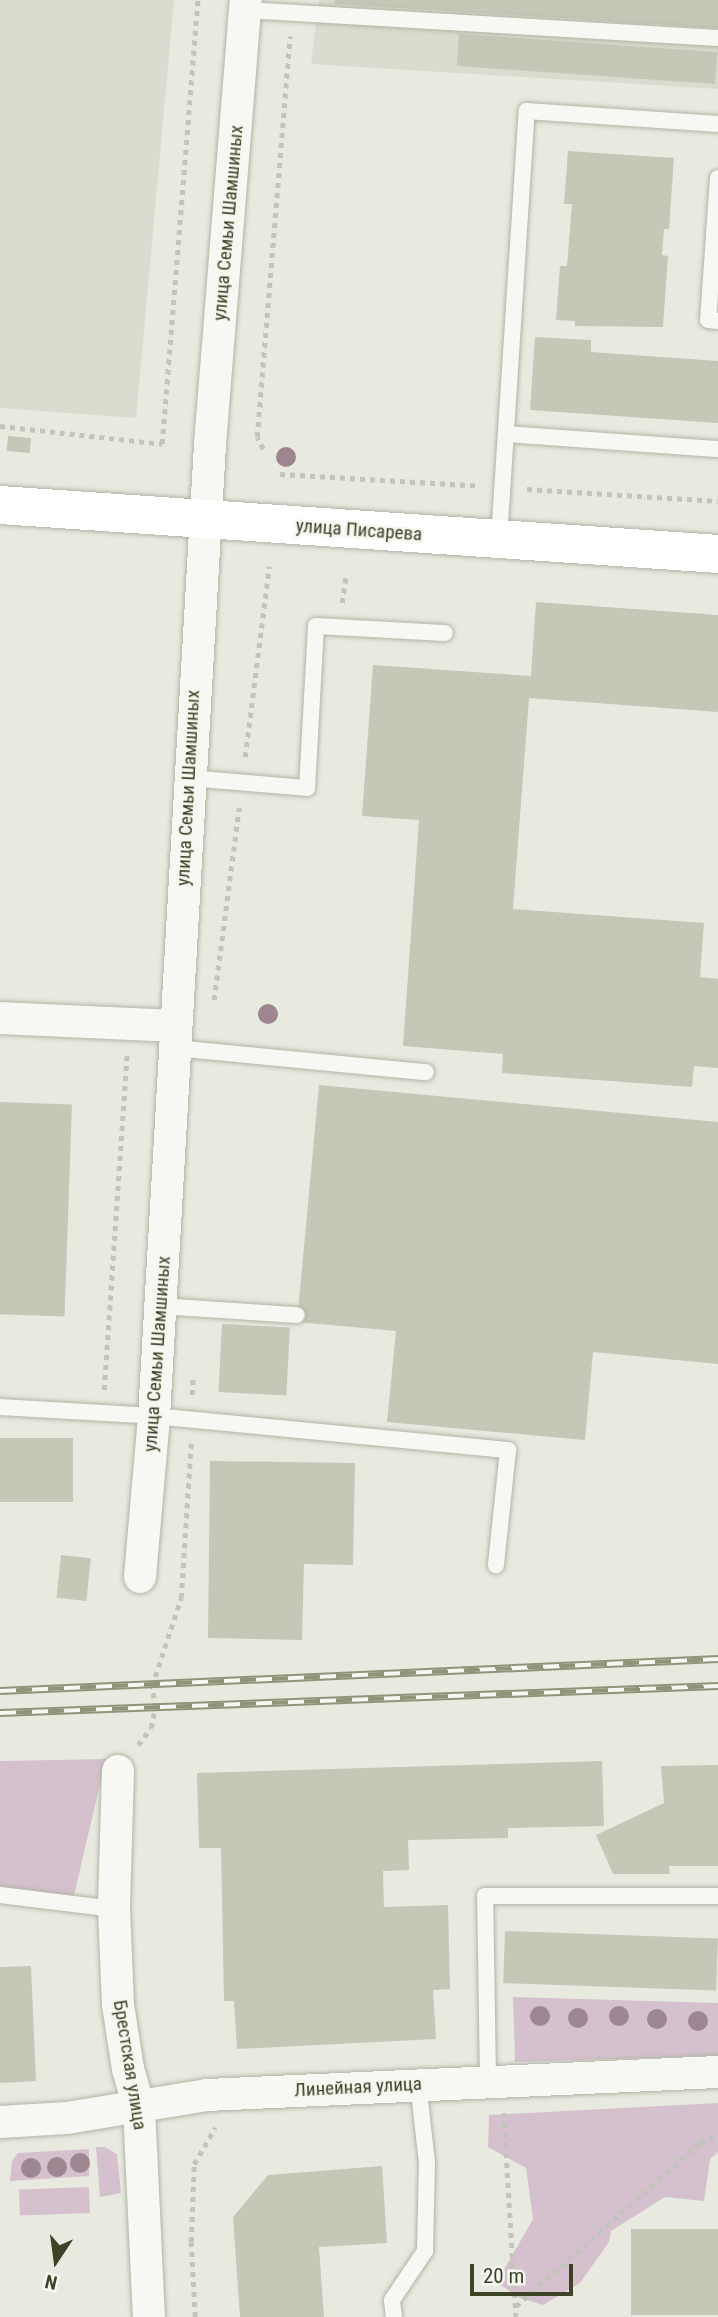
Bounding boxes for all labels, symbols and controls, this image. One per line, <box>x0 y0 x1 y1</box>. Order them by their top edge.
street label: улица Семьи Шамшиных <box>208 124 248 322</box>
street label: улица Писарева <box>295 514 423 546</box>
street label: улица Семьи Шамшиных <box>171 689 205 887</box>
street label: улица Семьи Шамшиных <box>139 1255 175 1453</box>
street label: Брестская улица <box>108 1998 152 2132</box>
street label: Линейная улица <box>294 2072 422 2102</box>
north arrow <box>21 2226 91 2296</box>
scale bar <box>473 2250 576 2294</box>
text: 20 m <box>483 2264 524 2288</box>
text: N <box>43 2269 59 2294</box>

